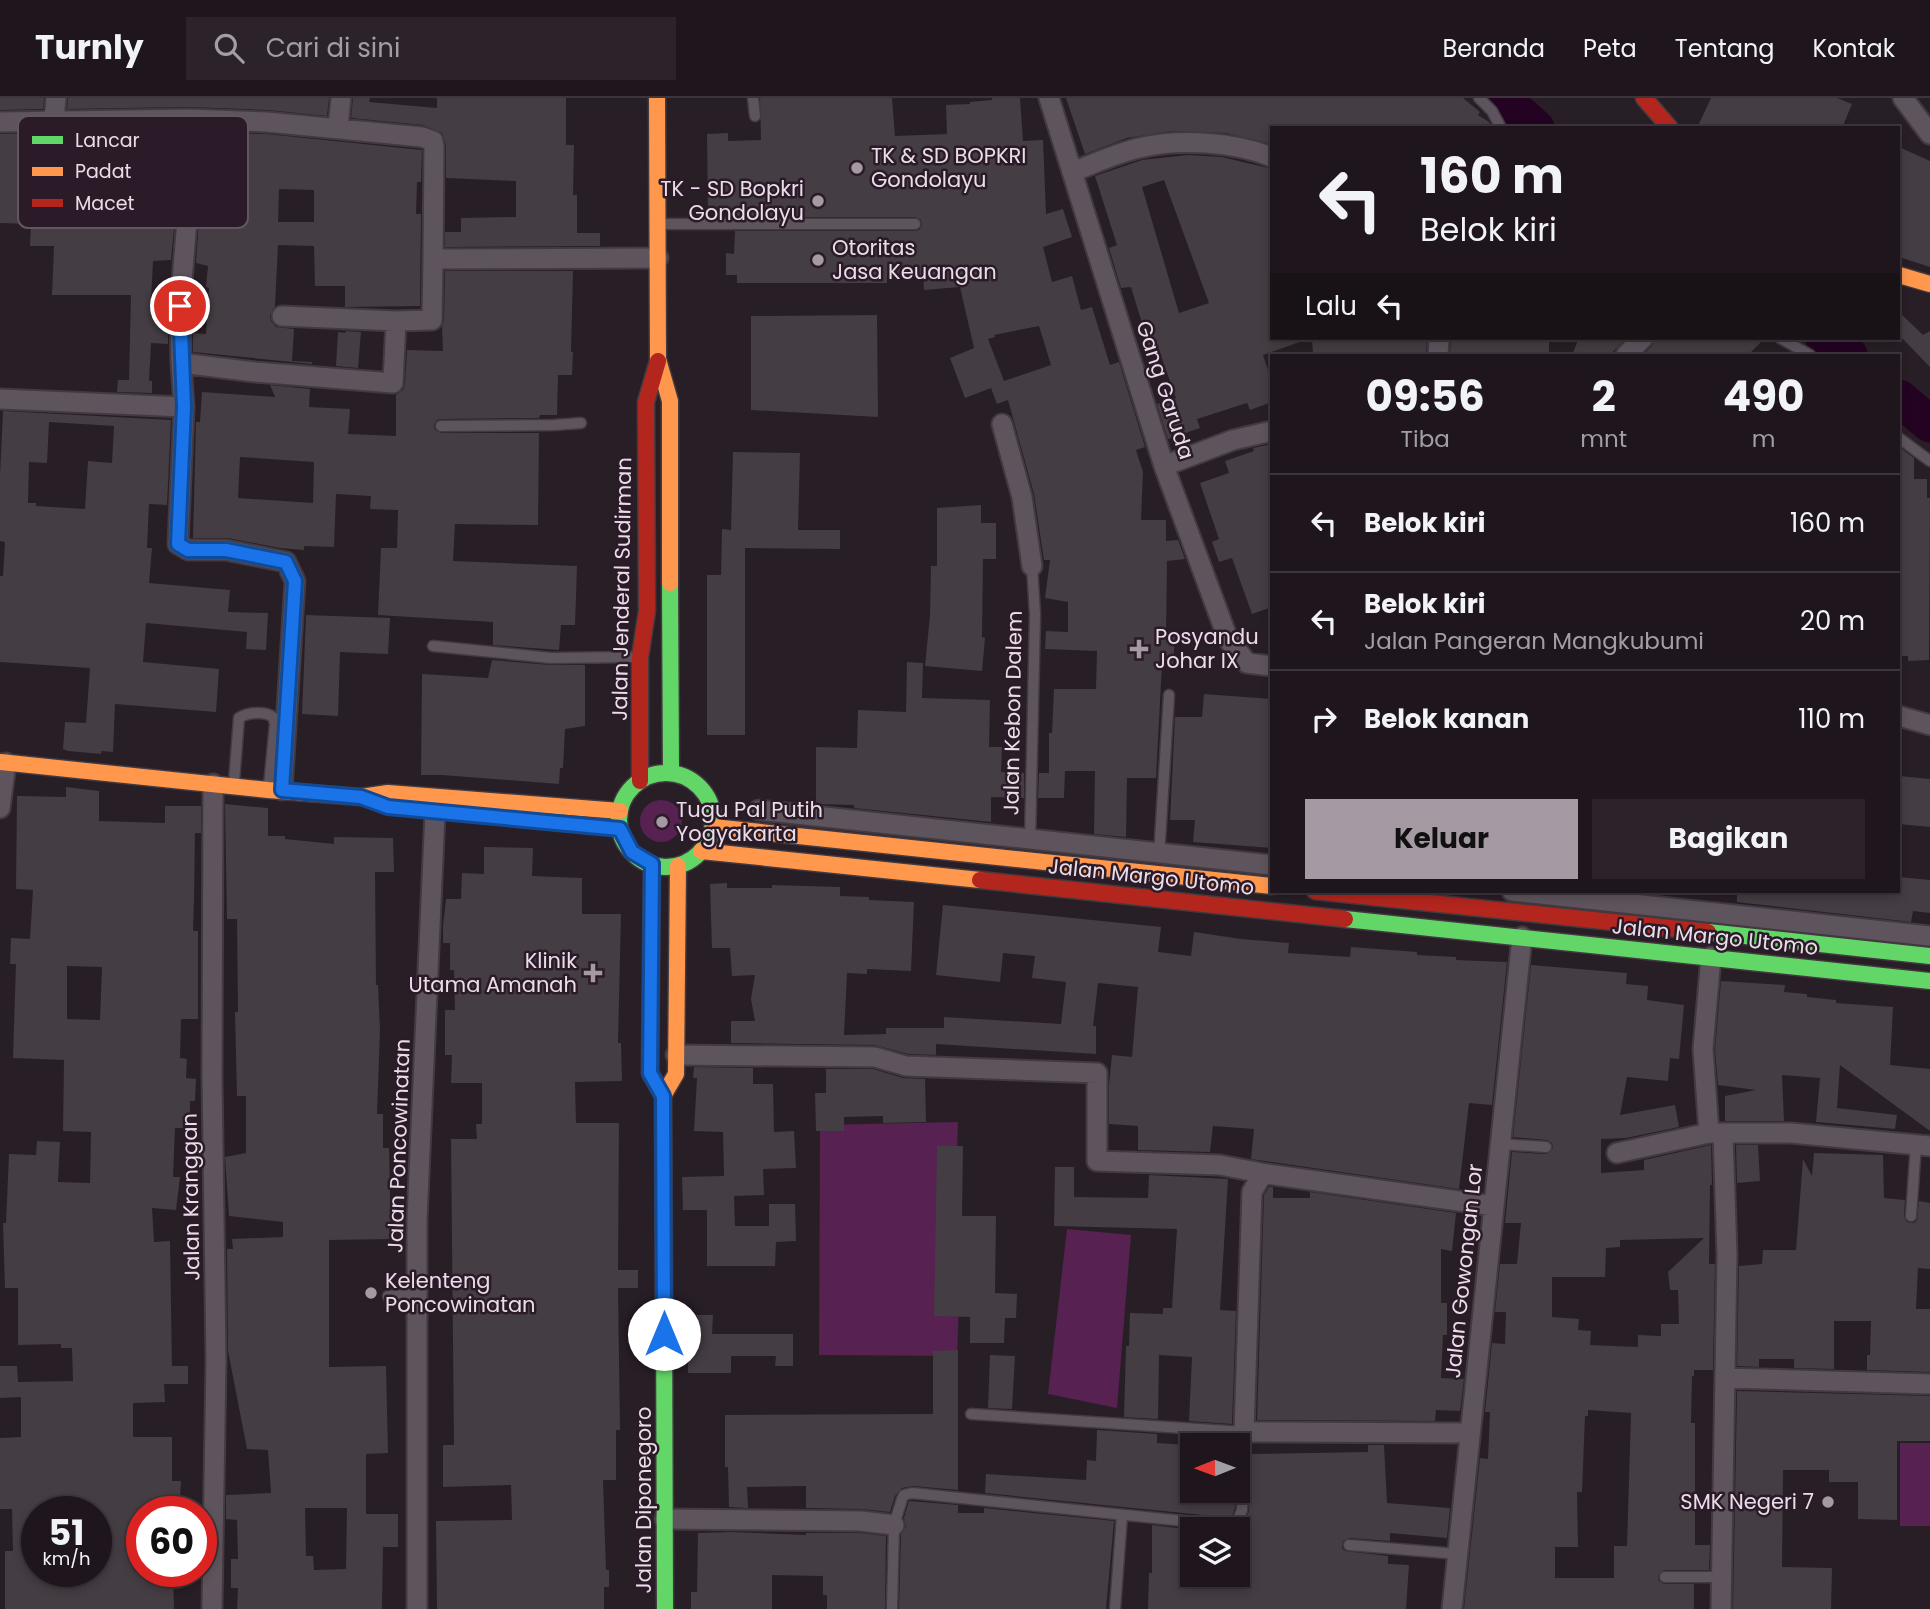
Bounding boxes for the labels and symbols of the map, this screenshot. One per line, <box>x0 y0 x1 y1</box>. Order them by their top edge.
legend <box>18 116 248 228</box>
text: Lancar <box>75 127 140 154</box>
place label: TK & SD BOPKRI Gondolayu <box>871 141 1027 194</box>
text: Padat <box>75 158 132 185</box>
marker: TK & SD BOPKRI Gondolayu <box>849 160 865 176</box>
place label: TK - SD Bopkri Gondolayu <box>660 174 804 227</box>
text: Macet <box>75 190 135 217</box>
marker: TK - SD Bopkri Gondolayu <box>810 193 826 209</box>
place label: Otoritas Jasa Keuangan <box>832 233 997 286</box>
marker: Otoritas Jasa Keuangan <box>810 252 826 268</box>
pin <box>150 276 210 336</box>
street label: Gang Garuda <box>1129 317 1202 463</box>
street label: Jalan Jenderal Sudirman <box>605 457 638 721</box>
street label: Jalan Kebon Dalem <box>996 610 1029 816</box>
place label: Posyandu Johar IX <box>1155 622 1259 675</box>
marker: Posyandu Johar IX <box>1129 639 1149 659</box>
place label: Tugu Pal Putih Yogyakarta <box>676 795 823 848</box>
marker: Tugu Pal Putih Yogyakarta <box>654 814 670 830</box>
street label: Jalan Margo Utomo <box>1046 851 1256 902</box>
street label: Jalan Margo Utomo <box>1610 911 1820 962</box>
place label: Klinik Utama Amanah <box>408 946 577 999</box>
marker: Klinik Utama Amanah <box>583 963 603 983</box>
street label: Jalan Poncowinatan <box>380 1038 417 1254</box>
street label: Jalan Kranggan <box>175 1113 206 1281</box>
street label: Jalan Gowongan Lor <box>1438 1162 1489 1380</box>
place label: Kelenteng Poncowinatan <box>385 1266 536 1319</box>
marker: Kelenteng Poncowinatan <box>363 1285 379 1301</box>
position arrow <box>627 1297 701 1371</box>
street label: Jalan Diponegoro <box>629 1407 658 1593</box>
north arrow <box>1180 1433 1250 1503</box>
place label: SMK Negeri 7 <box>1680 1487 1814 1516</box>
marker: SMK Negeri 7 <box>1820 1494 1836 1510</box>
speed limit sign: 60 <box>126 1496 217 1587</box>

